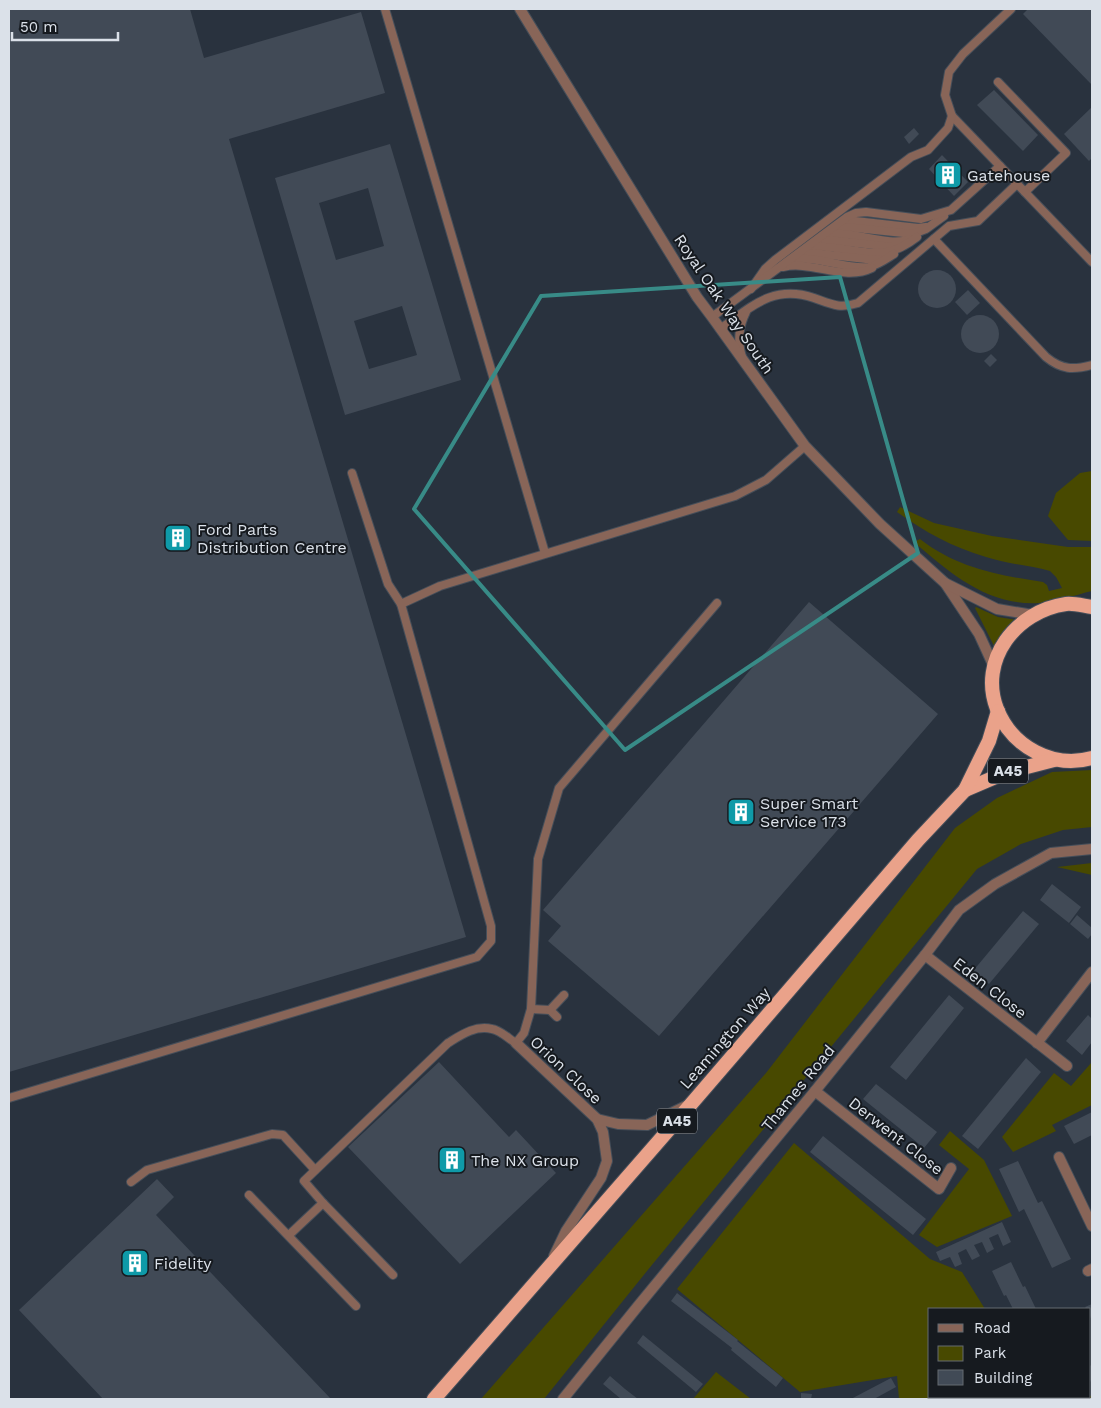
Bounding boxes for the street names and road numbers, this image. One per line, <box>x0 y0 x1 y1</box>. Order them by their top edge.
street label: Royal Oak Way South <box>670 231 778 377</box>
road number: A45 <box>988 758 1028 784</box>
street label: Eden Close <box>950 954 1030 1022</box>
street label: Leamington Way <box>676 983 775 1093</box>
street label: Orion Close <box>526 1032 606 1108</box>
street label: Thames Road <box>757 1041 839 1135</box>
street label: Derwent Close <box>845 1093 947 1179</box>
road number: A45 <box>657 1108 697 1134</box>

